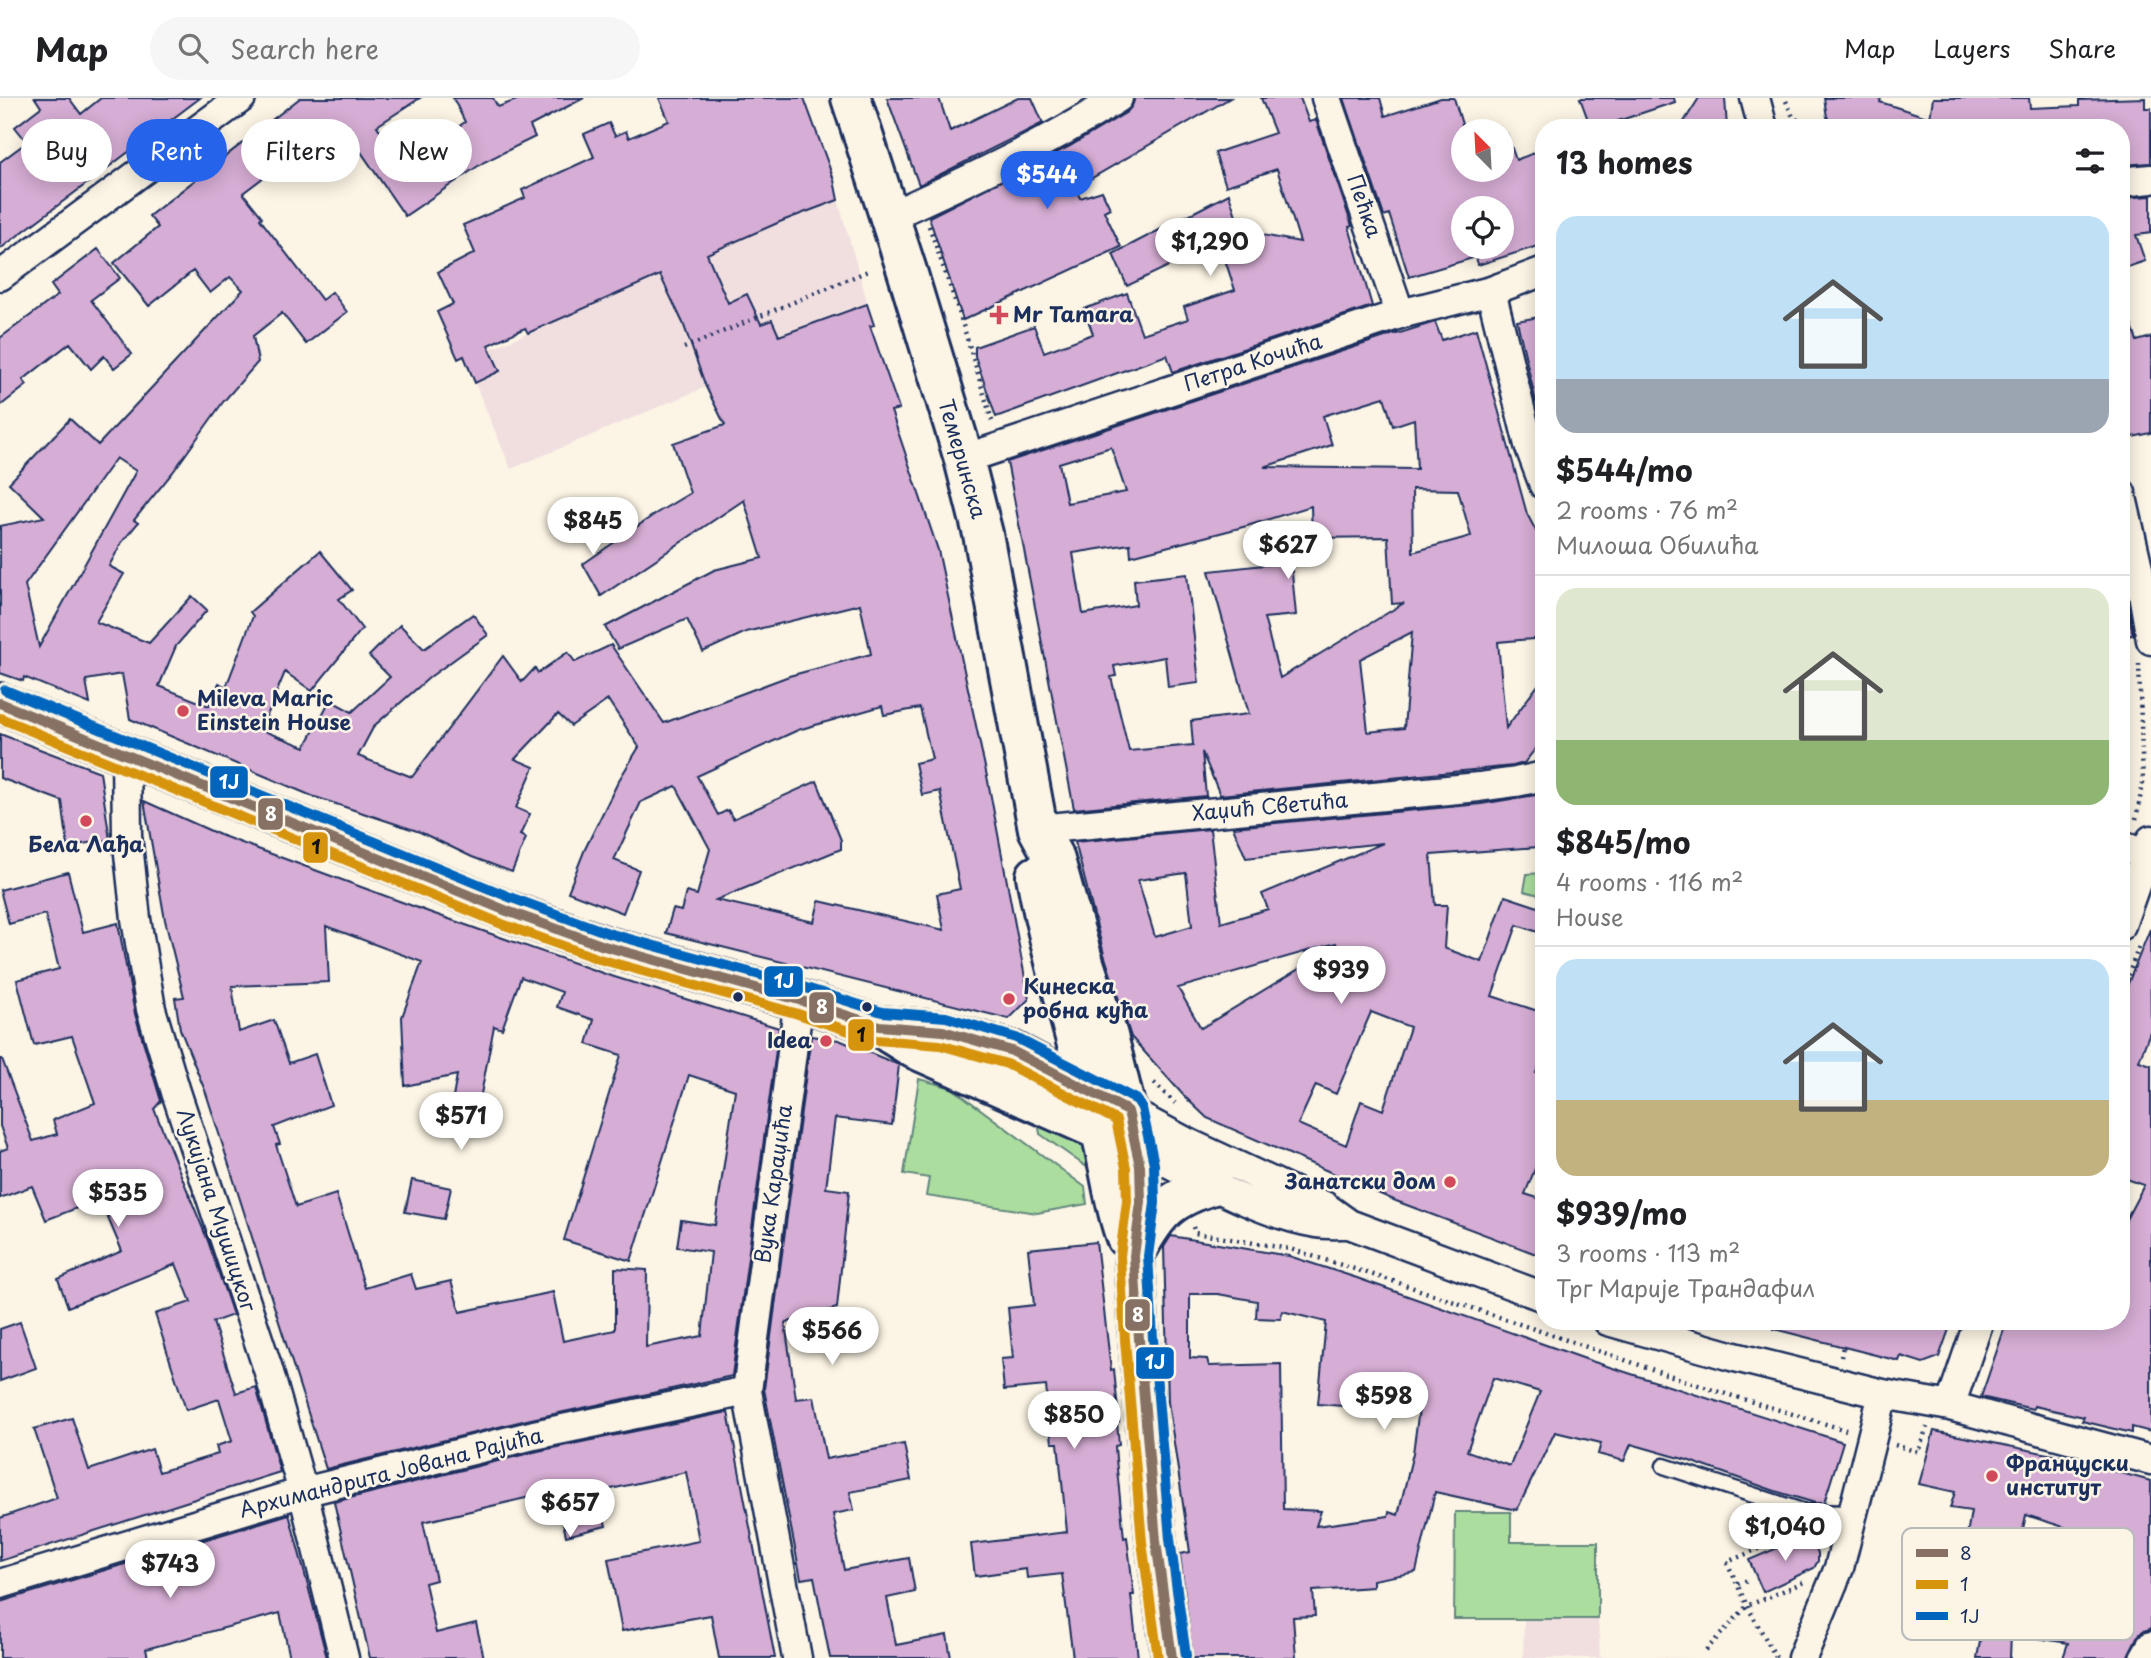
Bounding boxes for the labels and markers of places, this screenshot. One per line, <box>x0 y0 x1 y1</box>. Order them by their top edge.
pin: $544 <box>1006 152 1088 211</box>
pin: $1,290 <box>1153 218 1267 278</box>
place label: Mr Tamara <box>1013 297 1134 329</box>
marker: Mr Tamara <box>991 307 1007 323</box>
pin: $845 <box>552 498 634 557</box>
pin: $627 <box>1247 522 1329 581</box>
place label: Mileva Maric Einstein House <box>197 681 351 737</box>
marker: Mileva Maric Einstein House <box>175 703 191 719</box>
marker: Бела Лађа <box>78 813 94 829</box>
place label: Бела Лађа <box>28 827 144 859</box>
pin: $939 <box>1300 946 1382 1006</box>
place label: Кинеска робна кућа <box>1023 969 1148 1025</box>
unlabelled marker <box>731 990 745 1004</box>
marker: Кинеска робна кућа <box>1001 991 1017 1007</box>
unlabelled marker <box>860 1000 874 1014</box>
place label: Idea <box>767 1023 812 1055</box>
marker: Idea <box>818 1033 834 1049</box>
pin: $571 <box>420 1093 502 1152</box>
place label: Занатски дом <box>1284 1164 1436 1196</box>
pin: $535 <box>77 1170 159 1229</box>
marker: Занатски дом <box>1442 1174 1458 1190</box>
pin: $566 <box>791 1308 873 1367</box>
pin: $598 <box>1343 1372 1425 1432</box>
pin: $850 <box>1033 1392 1115 1451</box>
place label: Француски институт <box>2006 1446 2129 1502</box>
marker: Француски институт <box>1984 1468 2000 1484</box>
pin: $657 <box>529 1480 611 1539</box>
pin: $1,040 <box>1728 1504 1842 1563</box>
pin: $743 <box>129 1540 211 1600</box>

